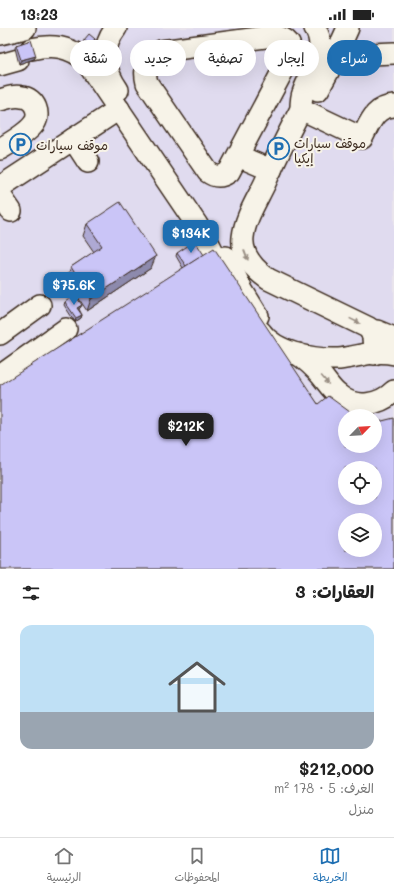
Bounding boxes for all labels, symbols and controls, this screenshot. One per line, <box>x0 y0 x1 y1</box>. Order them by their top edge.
text: 13:23 <box>20 4 58 24</box>
chip: شقة <box>70 40 122 76</box>
chip: جديد <box>130 40 186 76</box>
chip: تصفية <box>194 40 256 76</box>
chip: إيجار <box>264 40 319 76</box>
chip: شراء <box>327 40 382 76</box>
parking icon: موقف سيارات <box>8 131 34 157</box>
place label: موقف سيارات إيكيا <box>294 134 366 167</box>
place label: موقف سيارات <box>36 136 108 154</box>
parking icon: موقف سيارات إيكيا <box>266 136 292 162</box>
pin: $134K <box>163 220 219 254</box>
text: $134K <box>172 224 210 241</box>
one-way arrow <box>244 249 250 261</box>
pin: $75.6K <box>41 272 107 306</box>
text: $75.6K <box>52 276 96 293</box>
one-way arrow <box>349 318 361 324</box>
one-way arrow <box>320 374 329 385</box>
north arrow <box>338 409 382 453</box>
map controls <box>338 409 382 557</box>
pin: $212K <box>158 413 214 447</box>
text: $212K <box>168 417 204 434</box>
button: locate <box>338 461 382 505</box>
button: layers <box>338 513 382 557</box>
text: العقارات: 3 <box>295 580 374 602</box>
icon: filters <box>20 582 42 604</box>
icon: home <box>161 651 233 723</box>
text: $212,000 <box>299 757 374 779</box>
text: الغرف: 5 · 178 m² <box>274 779 374 796</box>
text: منزل <box>348 800 374 817</box>
tab: الرئيسية <box>47 845 81 887</box>
tab: المحفوظات <box>174 845 220 887</box>
tab: الخريطة <box>313 845 347 887</box>

